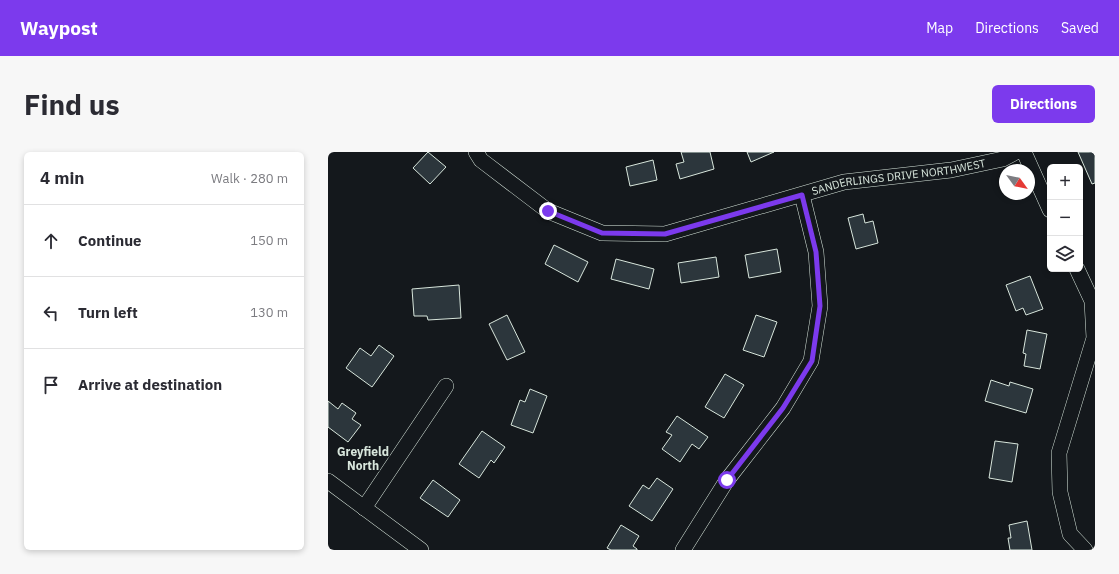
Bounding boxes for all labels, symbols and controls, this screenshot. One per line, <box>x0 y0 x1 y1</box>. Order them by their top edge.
text: Waypost <box>20 16 98 40</box>
text: Map <box>926 19 953 37</box>
text: Directions <box>975 19 1039 37</box>
text: Saved <box>1061 19 1099 37</box>
button: Directions <box>992 85 1095 123</box>
text: Find us <box>24 86 120 123</box>
street label: SANDERLINGS DRIVE NORTHWEST <box>810 156 987 198</box>
north arrow <box>999 164 1035 200</box>
map controls <box>1047 164 1083 272</box>
button: + <box>1047 164 1083 200</box>
text: 4 min <box>40 167 84 189</box>
text: Walk · 280 m <box>211 170 288 187</box>
button: − <box>1047 200 1083 236</box>
route end <box>539 202 557 220</box>
icon: ahead <box>40 230 62 252</box>
text: Continue <box>78 231 142 250</box>
text: 150 m <box>250 232 288 249</box>
button: layers <box>1047 236 1083 272</box>
icon: left <box>40 302 62 324</box>
text: Turn left <box>78 303 138 322</box>
text: 130 m <box>250 304 288 321</box>
icon: arrive <box>40 374 62 396</box>
text: Arrive at destination <box>78 375 222 394</box>
district label: Greyfield North <box>337 444 389 473</box>
route start <box>718 471 736 489</box>

